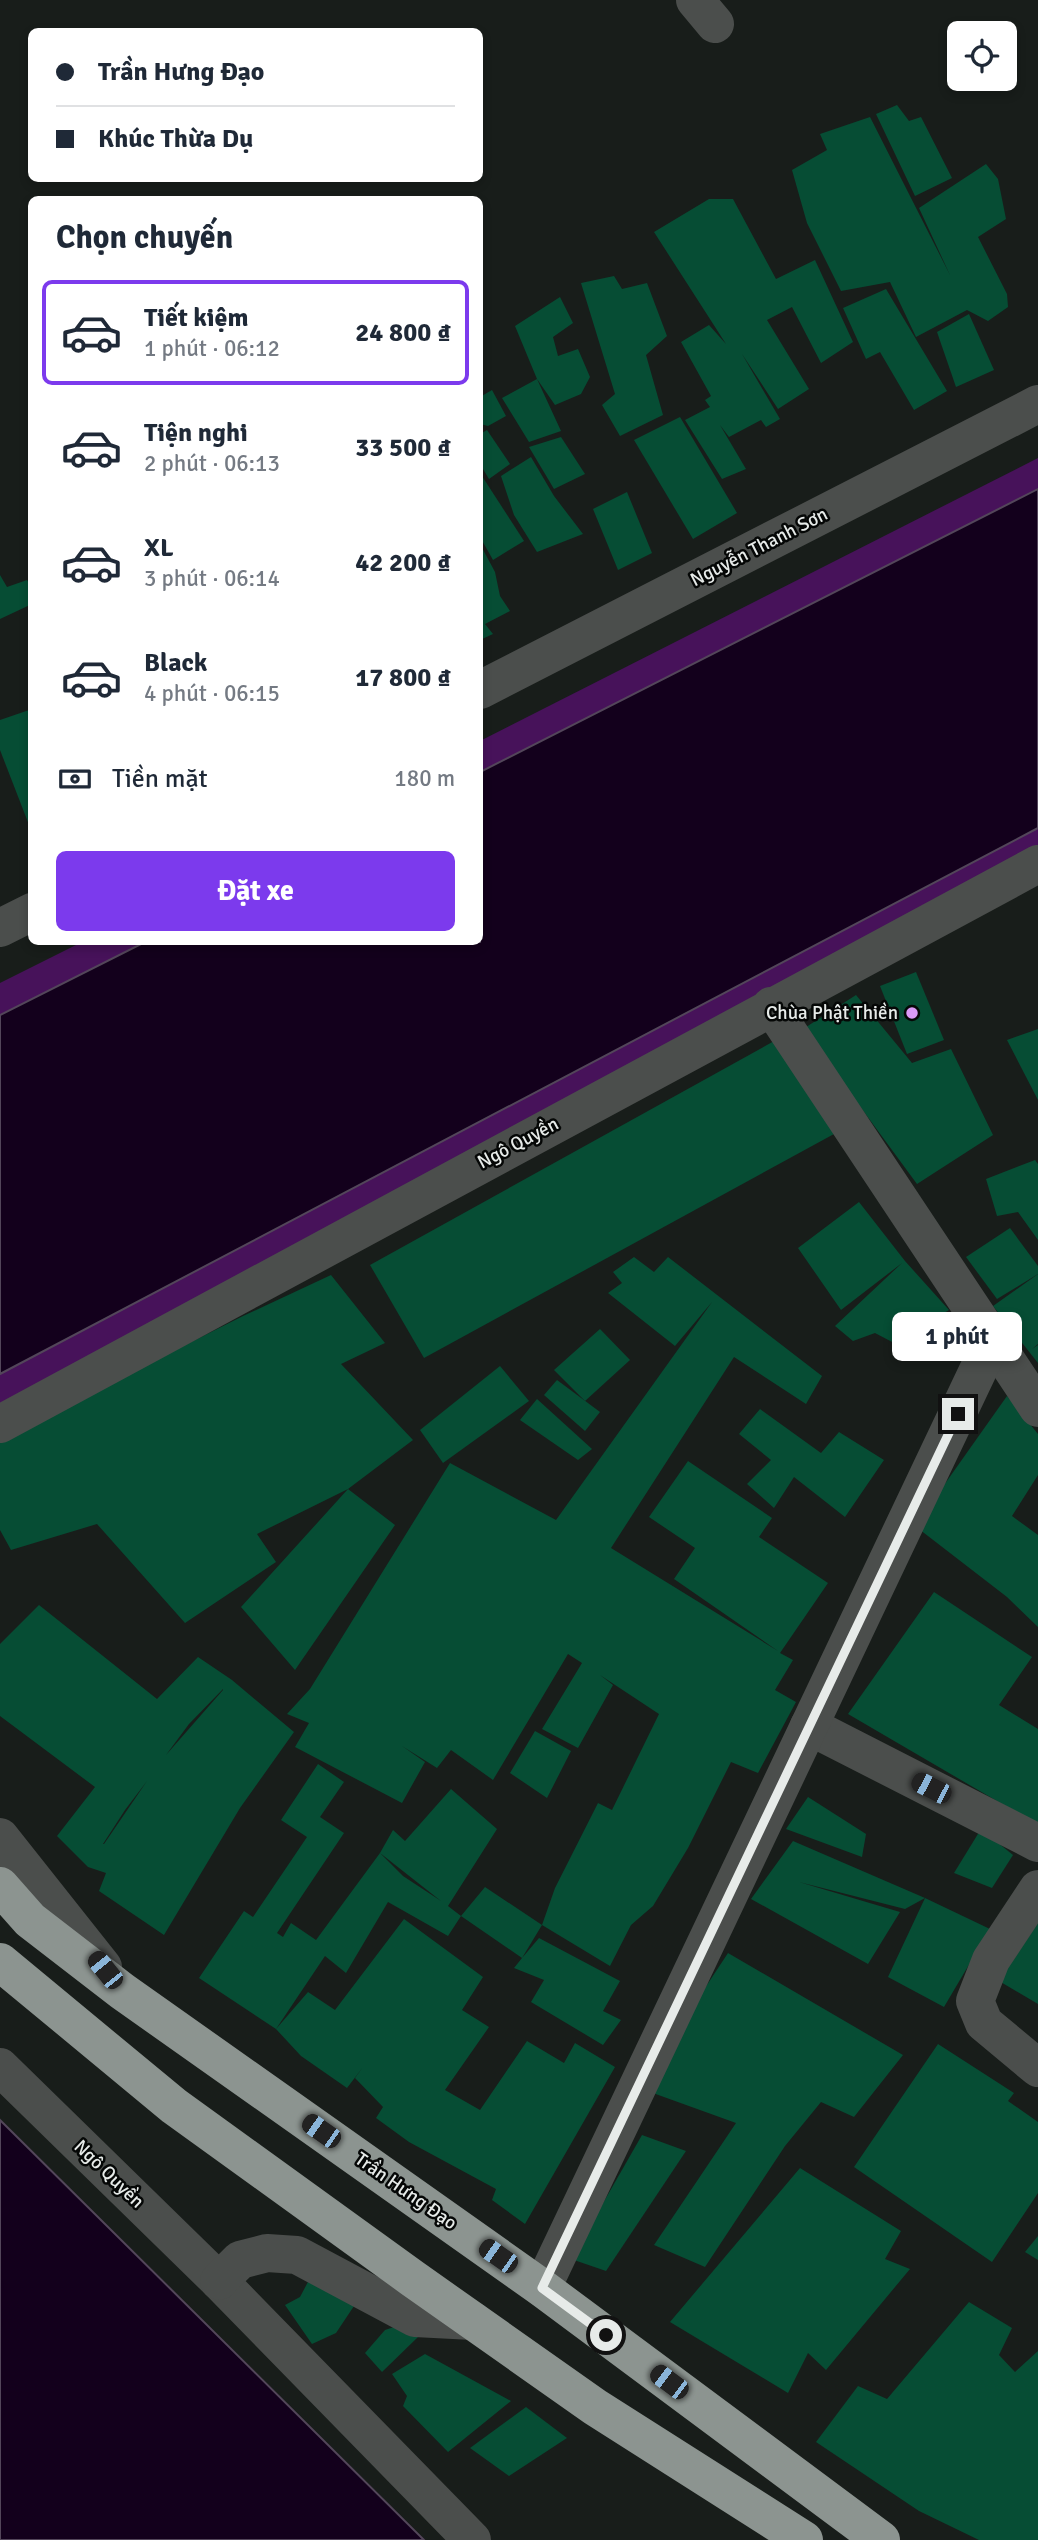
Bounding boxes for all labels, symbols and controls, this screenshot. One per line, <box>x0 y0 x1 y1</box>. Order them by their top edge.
map controls <box>947 21 1017 91</box>
button: locate <box>947 21 1017 91</box>
text: Trần Hưng Đạo <box>98 56 264 88</box>
text: Khúc Thừa Dụ <box>98 123 253 155</box>
text: Chọn chuyến <box>56 218 233 257</box>
icon: car <box>60 301 123 364</box>
text: Tiết kiệm <box>144 302 249 334</box>
text: 24 800 ₫ <box>355 317 451 349</box>
text: 1 phút · 06:12 <box>144 334 280 363</box>
icon: car <box>60 416 123 479</box>
text: Tiện nghi <box>144 417 248 449</box>
text: 33 500 ₫ <box>355 432 451 464</box>
text: 2 phút · 06:13 <box>144 449 280 478</box>
street label: Nguyễn Thanh Sơn <box>686 502 832 592</box>
icon: car <box>60 531 123 594</box>
text: XL <box>144 532 174 564</box>
text: 42 200 ₫ <box>355 547 451 579</box>
text: 3 phút · 06:14 <box>144 564 280 593</box>
icon: car <box>60 646 123 709</box>
text: Black <box>144 647 207 679</box>
text: 17 800 ₫ <box>355 662 451 694</box>
text: 4 phút · 06:15 <box>144 679 280 708</box>
icon: cash <box>56 760 94 798</box>
text: Tiền mặt <box>112 763 207 795</box>
text: 180 m <box>394 764 455 793</box>
button: Đặt xe <box>56 851 455 931</box>
place label: Chùa Phật Thiền <box>766 1001 898 1025</box>
marker: Chùa Phật Thiền <box>904 1005 920 1021</box>
street label: Ngô Quyền <box>473 1112 563 1174</box>
callout: 1 phút <box>893 1312 1023 1362</box>
text: 1 phút <box>925 1322 989 1351</box>
route end <box>942 1398 974 1430</box>
car <box>908 1769 955 1807</box>
car <box>84 1947 127 1993</box>
car <box>298 2110 345 2152</box>
street label: Ngô Quyền <box>69 2135 149 2213</box>
street label: Trần Hưng Đạo <box>350 2147 462 2235</box>
car <box>475 2235 522 2277</box>
route start <box>590 2319 622 2351</box>
car <box>646 2361 693 2403</box>

